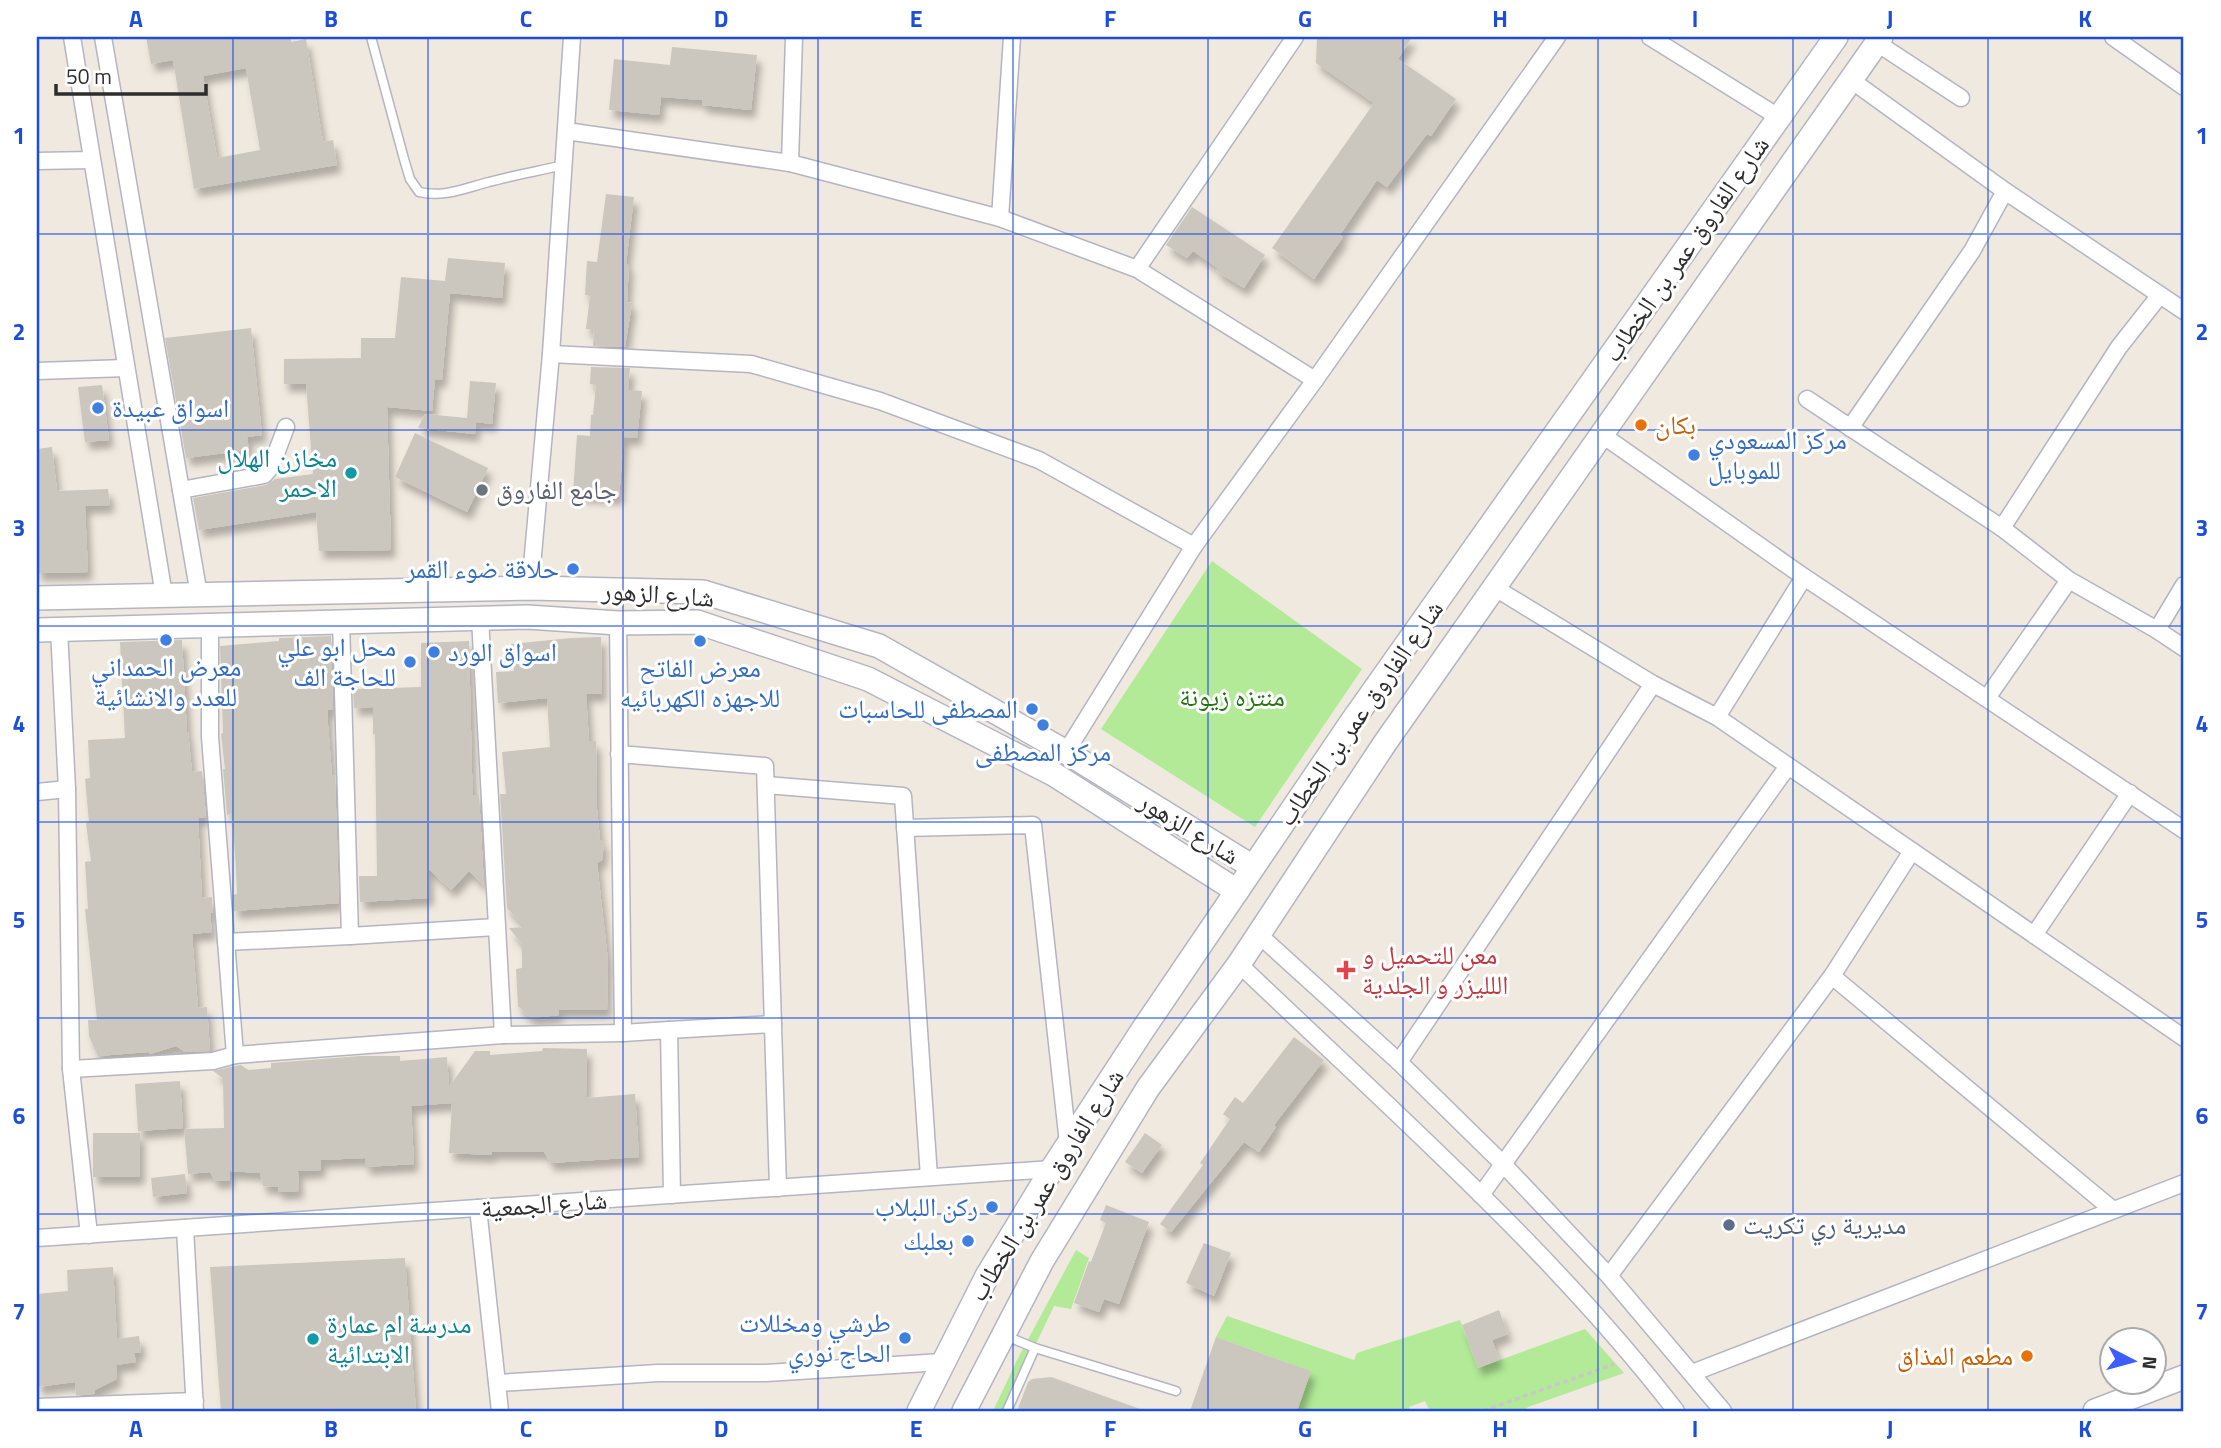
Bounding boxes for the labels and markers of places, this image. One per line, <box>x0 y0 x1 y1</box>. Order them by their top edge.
place label: اسواق عبيدة <box>112 388 229 427</box>
marker: اسواق عبيدة <box>90 400 106 416</box>
place label: بكان <box>1655 405 1696 444</box>
marker: بكان <box>1633 417 1649 433</box>
place label: مركز المسعودي للموبايل <box>1708 420 1847 489</box>
place label: مخازن الهلال الاحمر <box>217 438 337 507</box>
marker: مركز المسعودي للموبايل <box>1686 447 1702 463</box>
marker: مخازن الهلال الاحمر <box>343 465 359 481</box>
place label: جامع الفاروق <box>496 470 616 509</box>
marker: جامع الفاروق <box>474 482 490 498</box>
place label: حلاقة ضوء القمر <box>405 549 559 588</box>
marker: حلاقة ضوء القمر <box>565 561 581 577</box>
place label: محل ابو علي للحاجة الف <box>277 627 396 696</box>
marker: معرض الحمداني للعدد والانشائية <box>158 632 174 648</box>
place label: اسواق الورد <box>448 632 557 671</box>
marker: معرض الفاتح للاجهزه الكهربائيه <box>692 633 708 649</box>
marker: اسواق الورد <box>426 644 442 660</box>
place label: معرض الحمداني للعدد والانشائية <box>91 647 241 716</box>
place label: معرض الفاتح للاجهزه الكهربائيه <box>620 648 780 717</box>
marker: محل ابو علي للحاجة الف <box>402 654 418 670</box>
place label: المصطفى للحاسبات <box>838 689 1018 728</box>
marker: المصطفى للحاسبات <box>1024 701 1040 717</box>
marker: مركز المصطفى <box>1035 717 1051 733</box>
place label: مركز المصطفى <box>975 732 1111 771</box>
place label: معن للتحميل و اللليزر و الجلدية <box>1362 935 1508 1004</box>
marker: معن للتحميل و اللليزر و الجلدية <box>1336 960 1356 980</box>
place label: ركن اللبلاب <box>875 1187 978 1226</box>
marker: ركن اللبلاب <box>984 1199 1000 1215</box>
place label: مديرية ري تكريت <box>1743 1205 1906 1246</box>
marker: مديرية ري تكريت <box>1721 1217 1737 1233</box>
place label: بعلبك <box>903 1221 954 1260</box>
marker: بعلبك <box>960 1233 976 1249</box>
place label: طرشي ومخللات الحاج نوري <box>739 1303 891 1374</box>
place label: مدرسة ام عمارة الابتدائية <box>327 1304 472 1373</box>
marker: طرشي ومخللات الحاج نوري <box>897 1330 913 1346</box>
marker: مدرسة ام عمارة الابتدائية <box>305 1331 321 1347</box>
place label: مطعم المذاق <box>1897 1336 2013 1375</box>
marker: مطعم المذاق <box>2019 1348 2035 1364</box>

